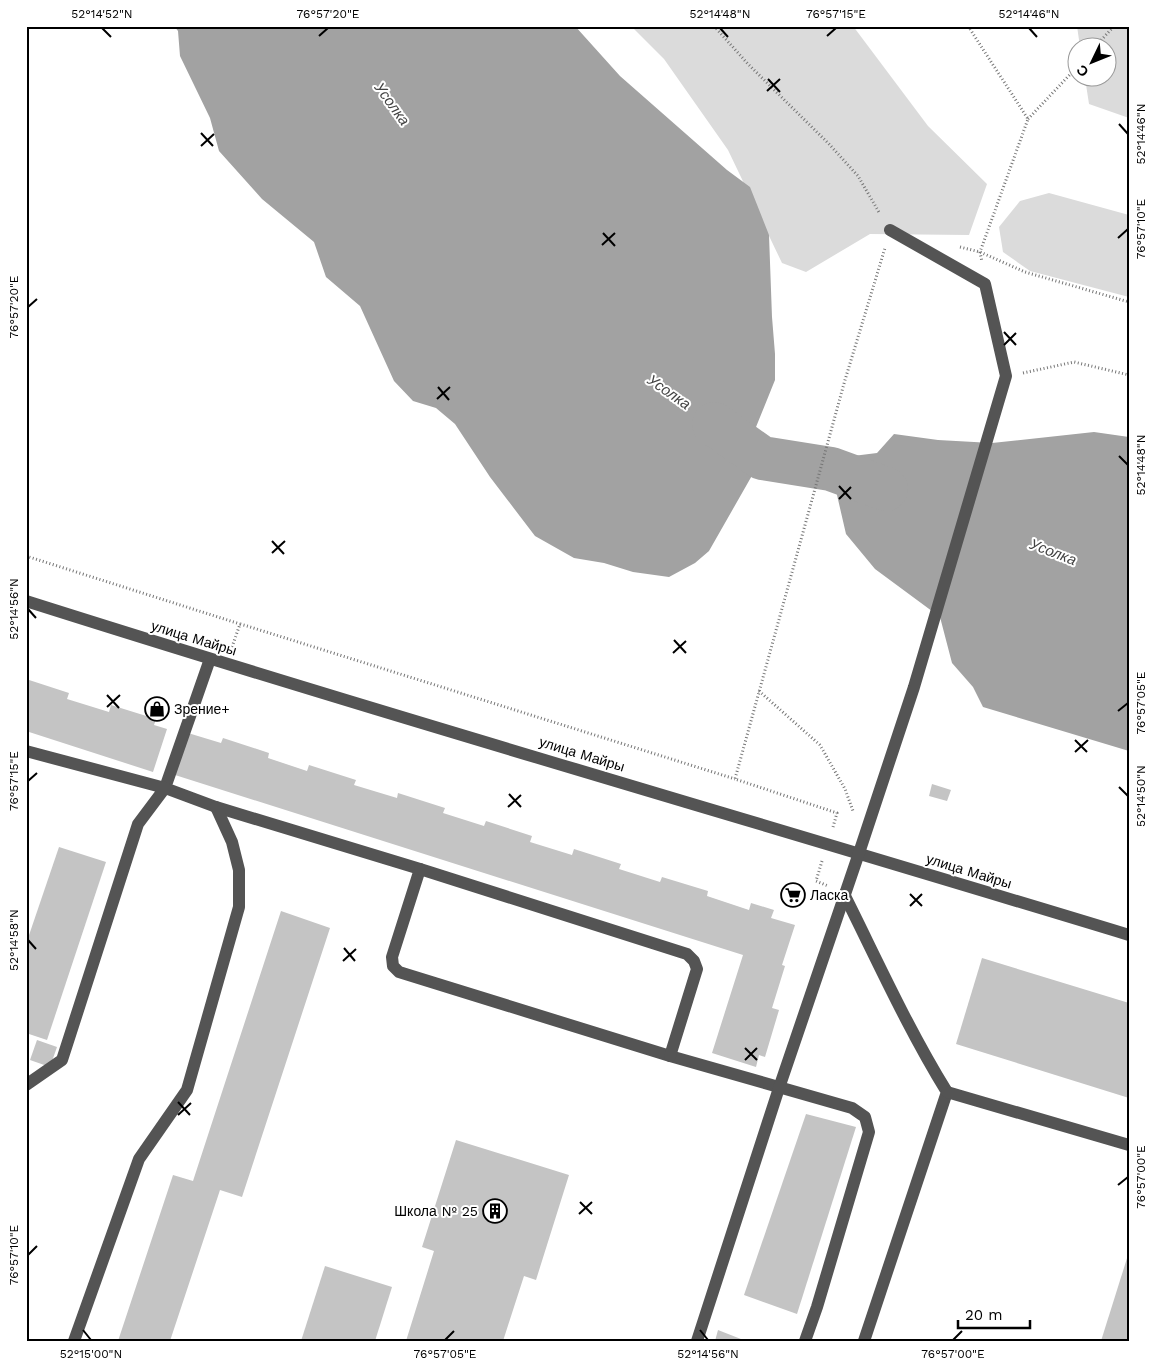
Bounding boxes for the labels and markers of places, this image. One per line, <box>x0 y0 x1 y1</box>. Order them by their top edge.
shop icon: Зрение+ <box>144 696 170 722</box>
place label: Зрение+ <box>174 701 230 717</box>
supermarket icon: Ласка <box>780 882 806 908</box>
place label: Ласка <box>810 887 848 903</box>
building icon: Школа № 25 <box>482 1198 508 1224</box>
place label: Школа № 25 <box>394 1203 478 1219</box>

